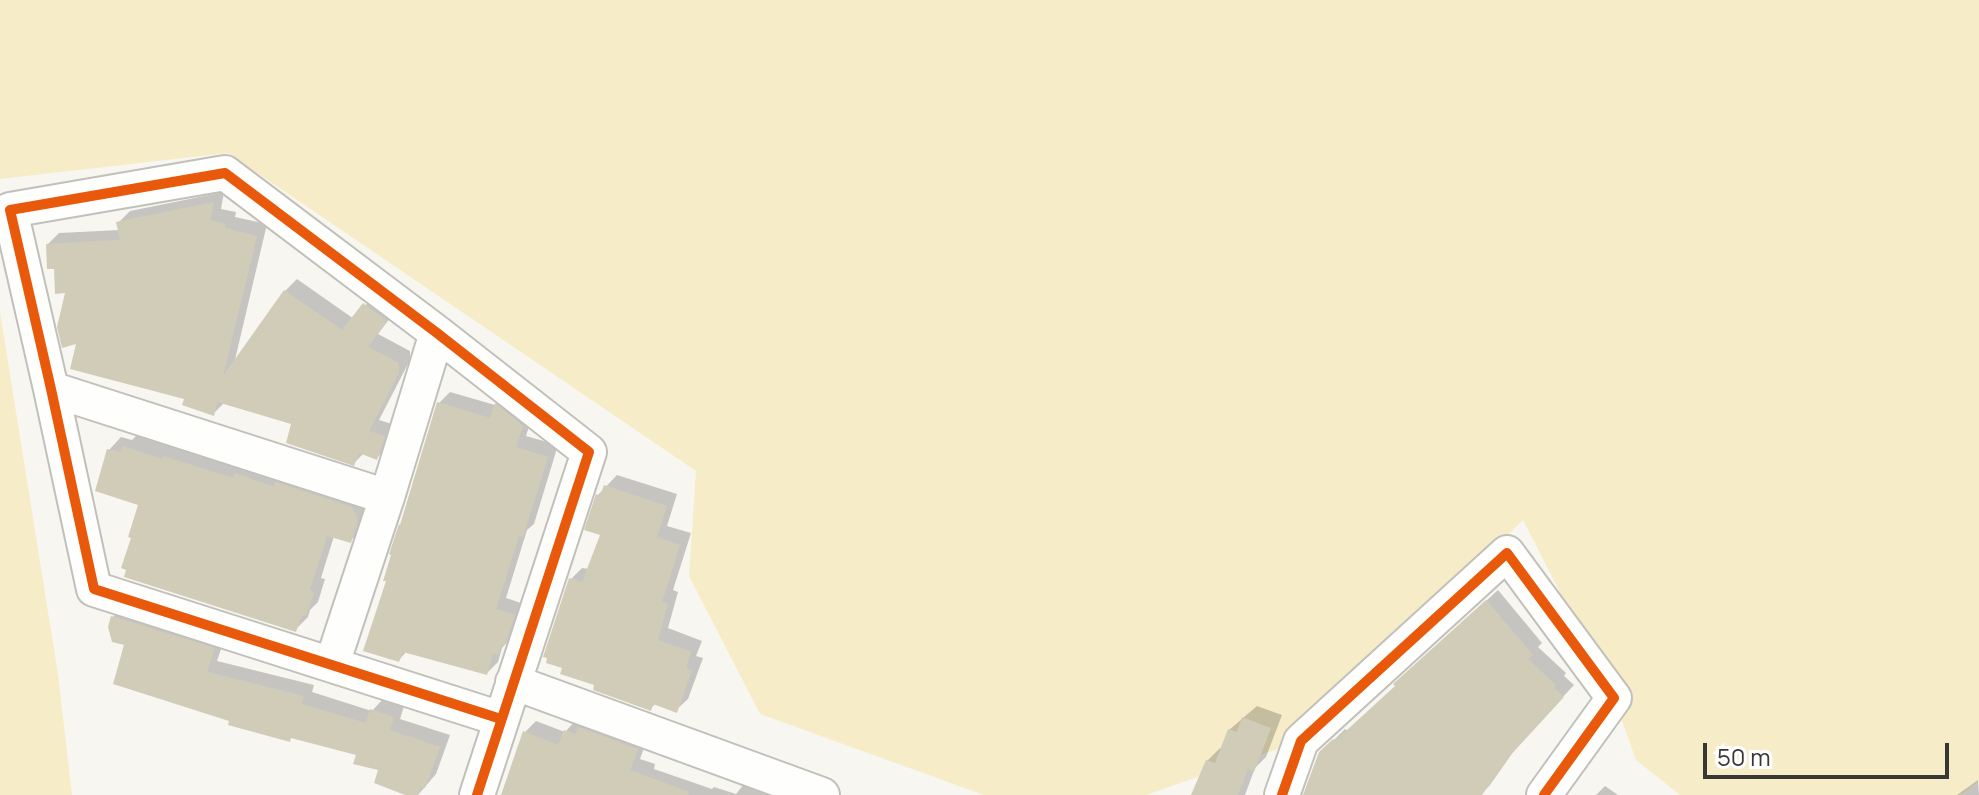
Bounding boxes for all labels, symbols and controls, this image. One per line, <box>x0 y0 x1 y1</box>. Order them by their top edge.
scale bar <box>1707 727 1953 777</box>
text: 50 m <box>1717 740 1771 773</box>

